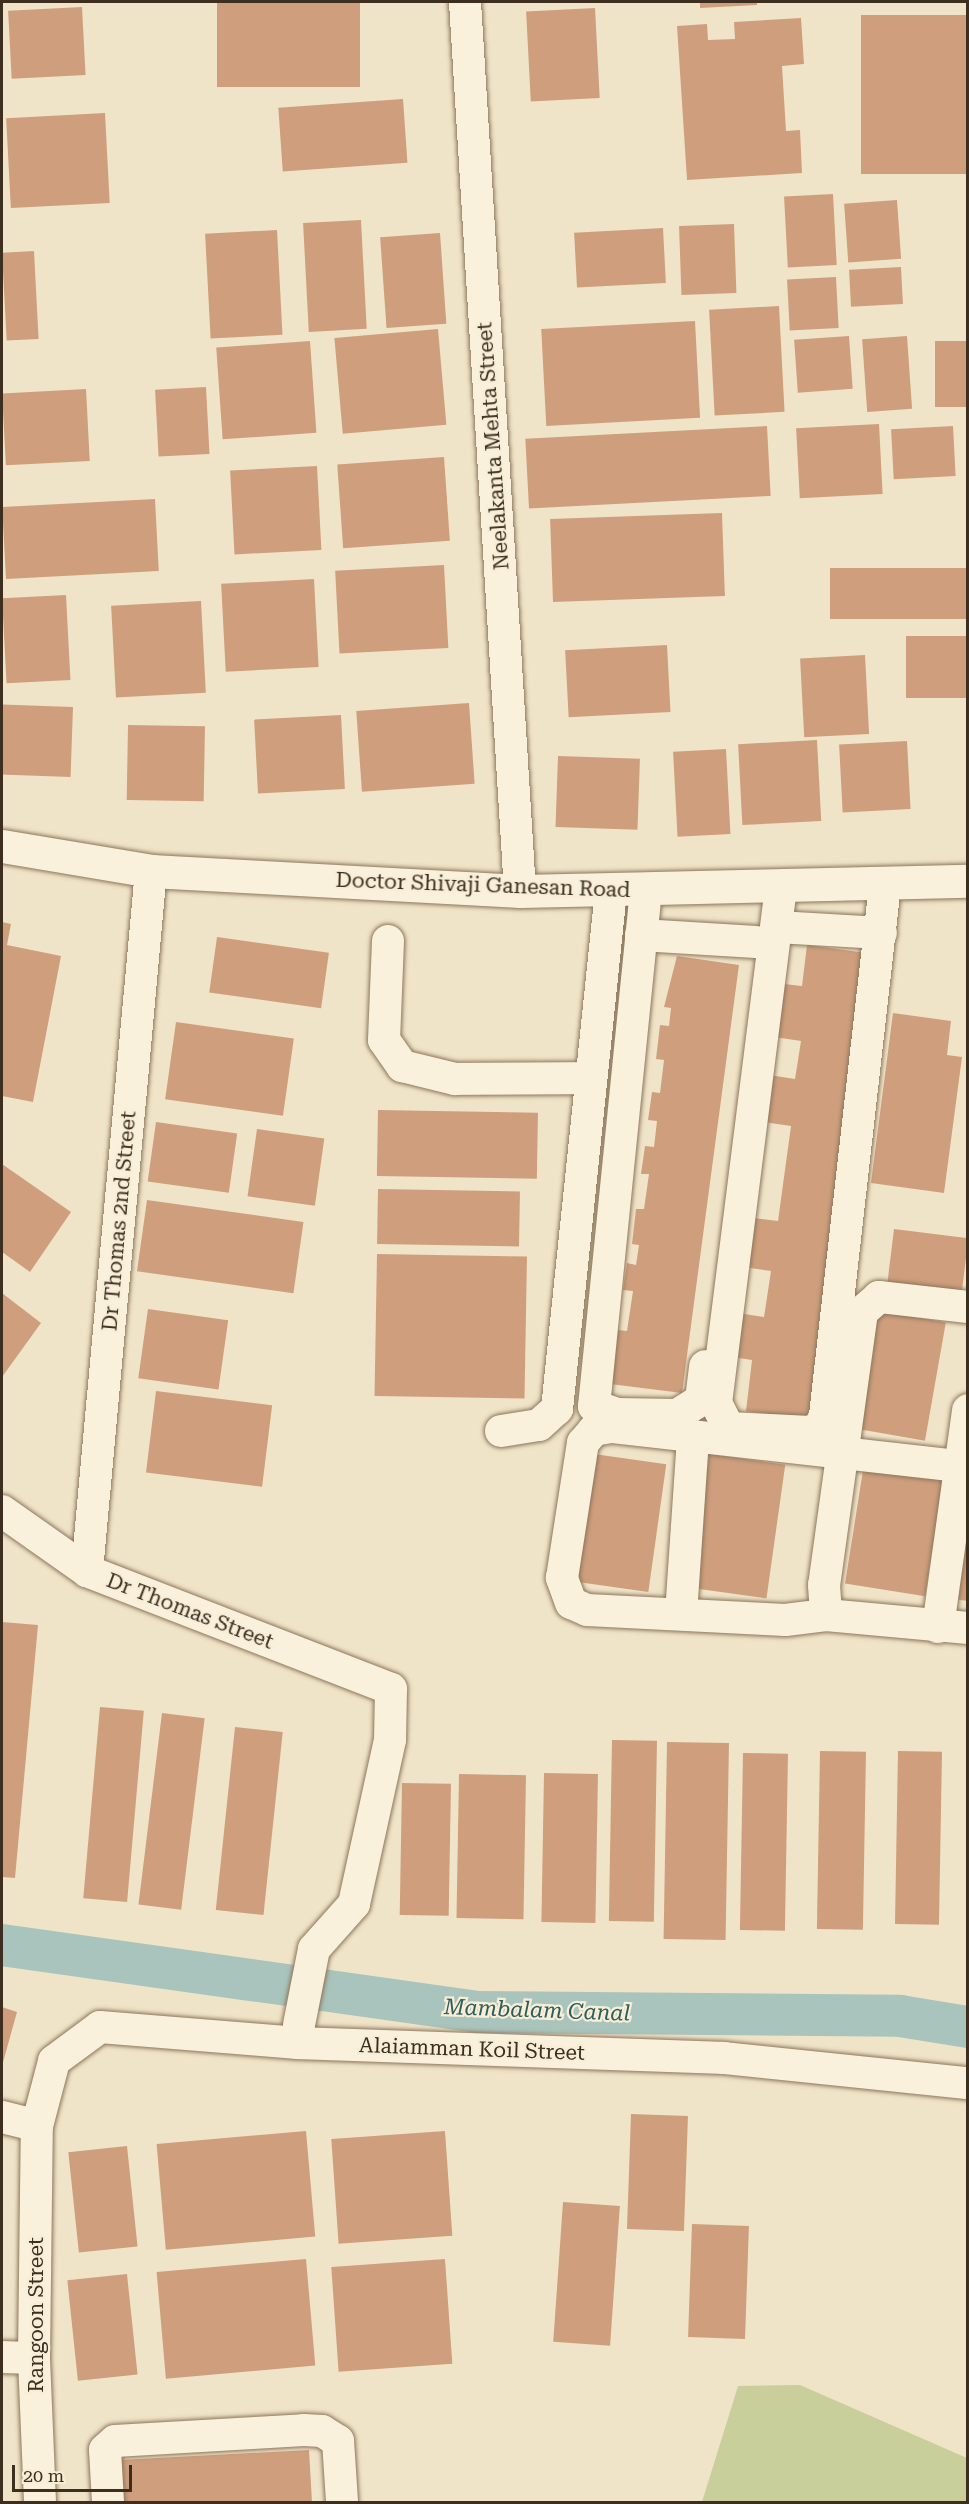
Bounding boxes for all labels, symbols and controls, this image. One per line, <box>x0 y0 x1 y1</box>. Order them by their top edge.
street label: Neelakanta Mehta Street <box>472 321 514 571</box>
street label: Doctor Shivaji Ganesan Road <box>335 867 631 903</box>
street label: Dr Thomas 2nd Street <box>97 1110 141 1332</box>
street label: Dr Thomas Street <box>103 1568 277 1654</box>
water label: Mambalam Canal <box>443 1994 631 2026</box>
street label: Alaiamman Koil Street <box>359 2032 585 2066</box>
street label: Rangoon Street <box>23 2237 49 2393</box>
scale bar <box>15 2453 135 2491</box>
text: 20 m <box>23 2465 64 2486</box>

